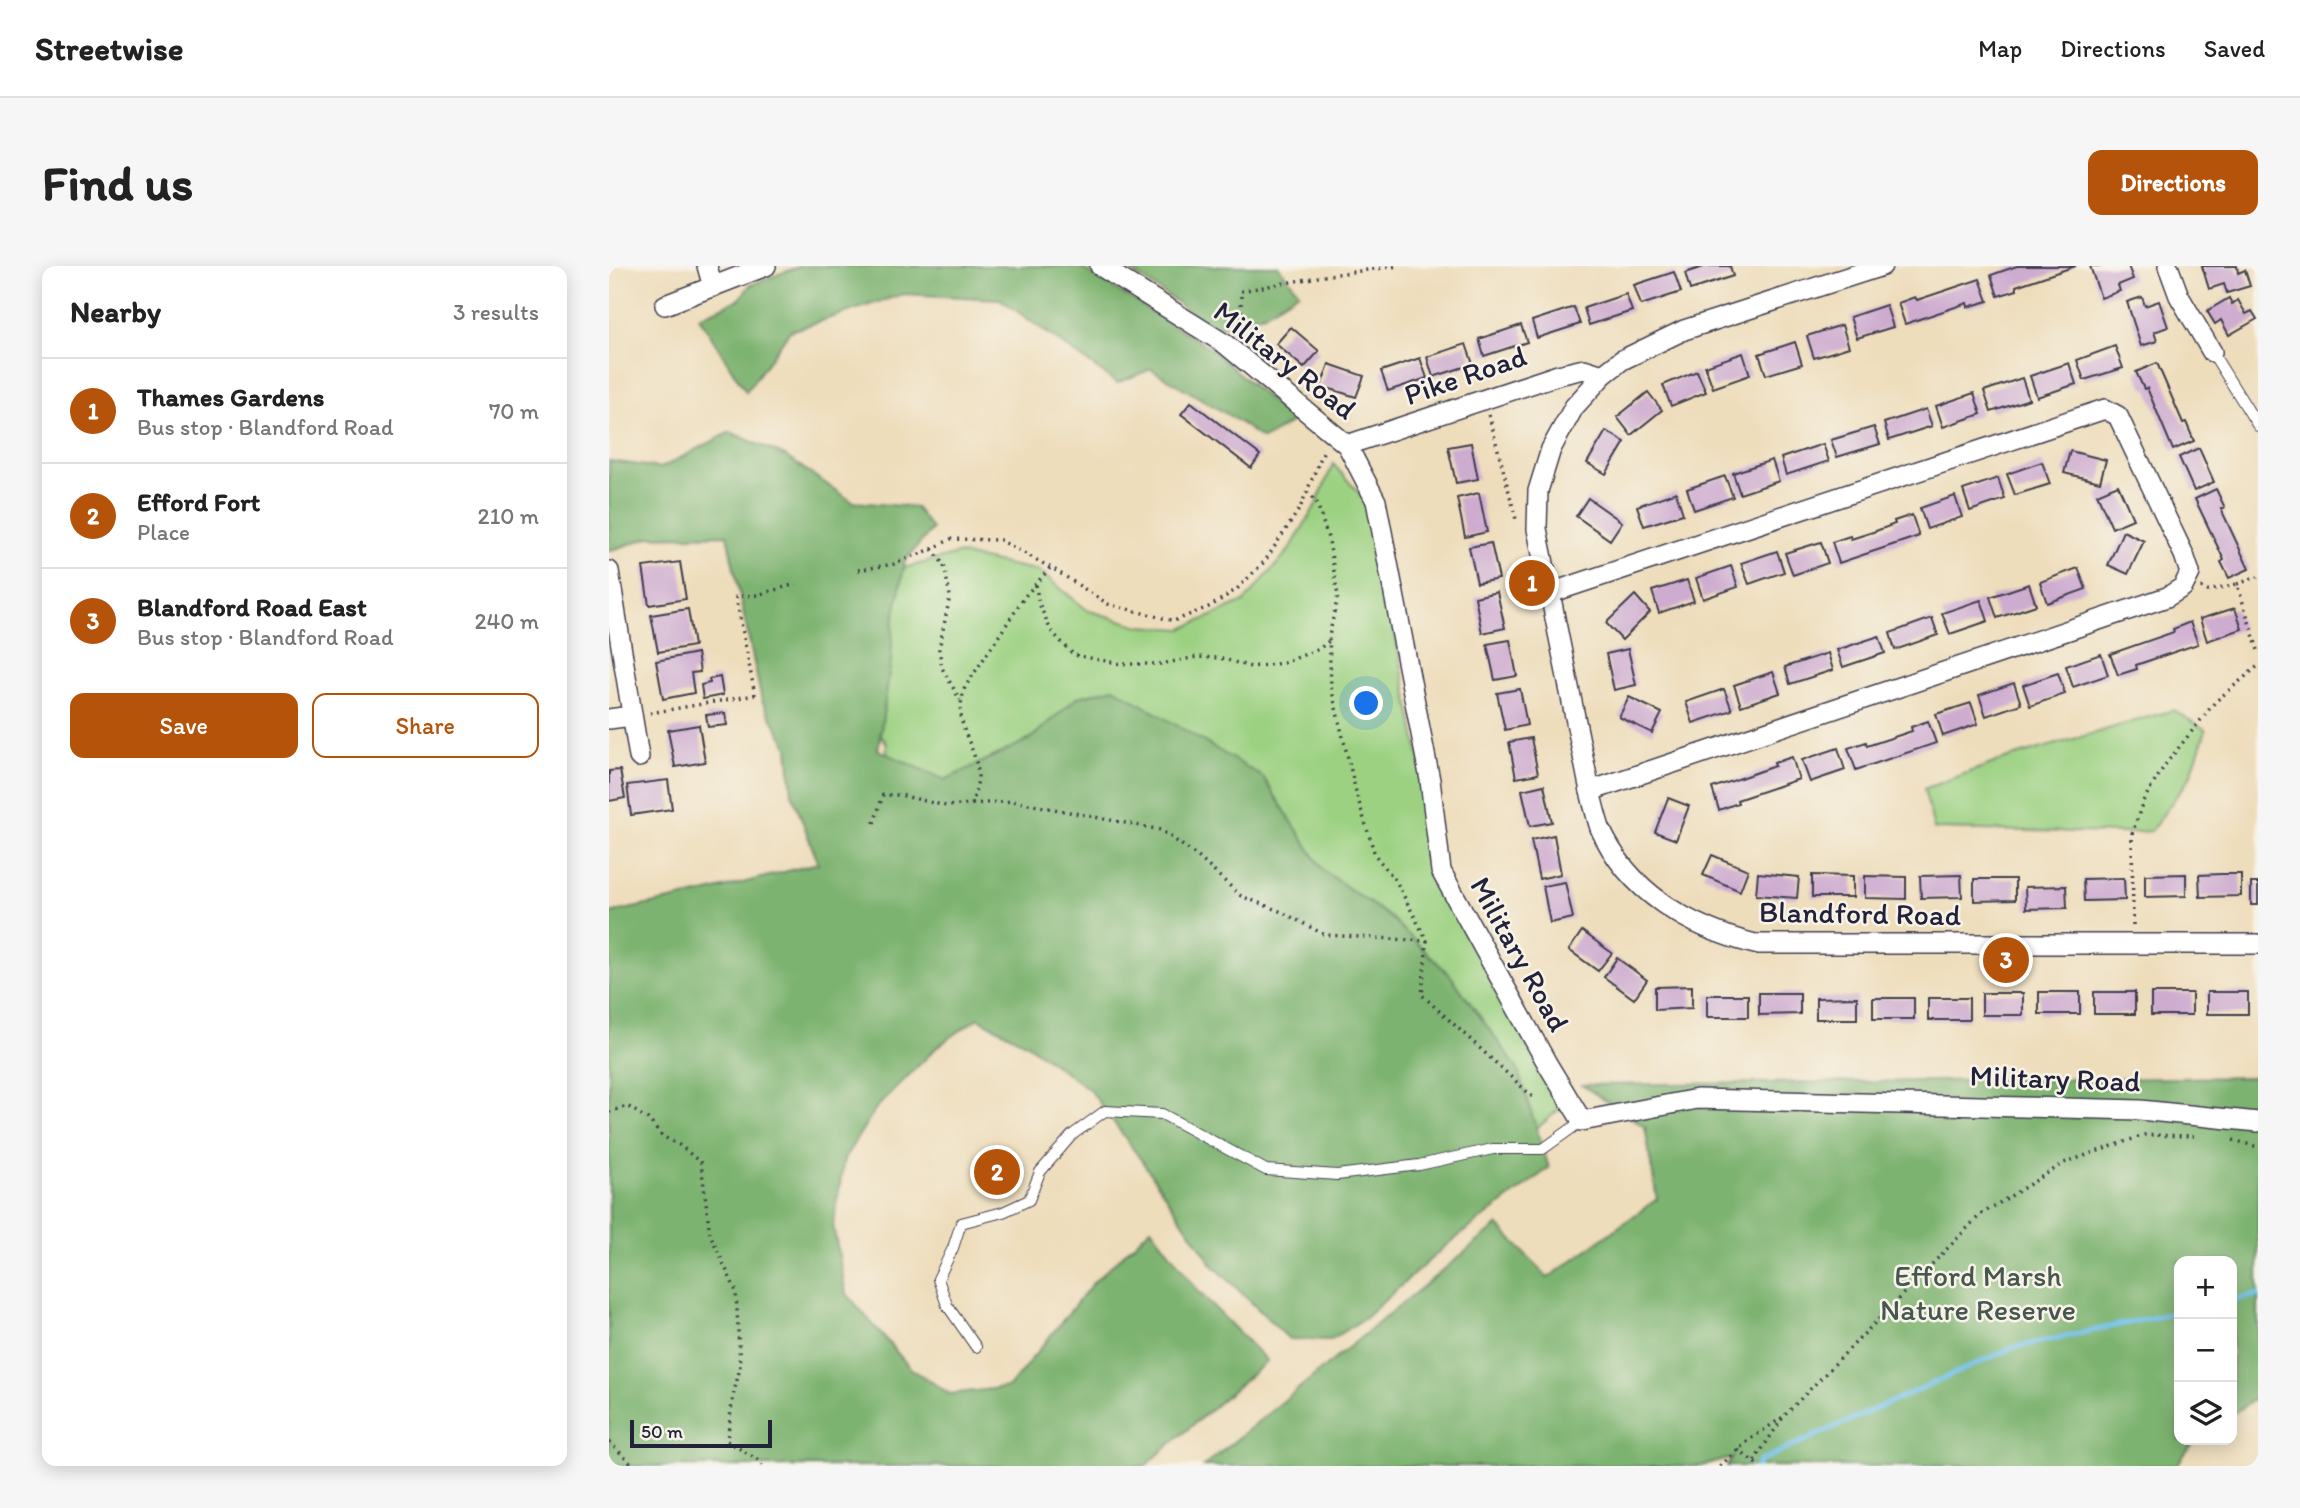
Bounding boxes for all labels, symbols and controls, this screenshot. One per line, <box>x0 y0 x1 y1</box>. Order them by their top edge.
text: Streetwise <box>35 29 184 68</box>
text: Map <box>1978 34 2022 63</box>
text: Directions <box>2060 34 2166 63</box>
text: Saved <box>2204 34 2265 63</box>
button: Directions <box>2088 150 2258 215</box>
text: Find us <box>42 153 193 212</box>
text: Nearby <box>70 293 161 330</box>
street label: Military Road <box>1206 293 1364 427</box>
text: 3 results <box>453 298 539 326</box>
street label: Pike Road <box>1399 337 1531 413</box>
text: Thames Gardens <box>137 381 324 413</box>
text: 1 <box>88 397 98 425</box>
text: 70 m <box>489 397 539 425</box>
text: Bus stop · Blandford Road <box>137 413 394 441</box>
text: Efford Fort <box>137 486 260 518</box>
text: 2 <box>87 502 99 530</box>
text: 210 m <box>478 502 539 530</box>
text: Place <box>137 518 190 546</box>
pin: 1 <box>1509 557 1555 609</box>
text: Blandford Road East <box>137 591 367 623</box>
text: 3 <box>87 607 99 635</box>
text: 240 m <box>474 607 539 635</box>
text: Bus stop · Blandford Road <box>137 623 394 651</box>
your location <box>1349 686 1383 720</box>
button: Save <box>70 693 298 758</box>
button: Share <box>312 693 539 758</box>
street label: Military Road <box>1462 870 1578 1038</box>
street label: Blandford Road <box>1759 893 1962 933</box>
pin: 3 <box>1983 934 2029 986</box>
street label: Military Road <box>1969 1057 2141 1099</box>
pin: 2 <box>974 1146 1020 1198</box>
map controls <box>2174 1256 2237 1445</box>
button: + <box>2174 1256 2237 1319</box>
park label: Efford Marsh Nature Reserve <box>1880 1257 2076 1328</box>
button: − <box>2174 1319 2237 1382</box>
button: layers <box>2174 1382 2237 1445</box>
scale bar <box>630 1417 772 1449</box>
text: 50 m <box>641 1420 683 1443</box>

